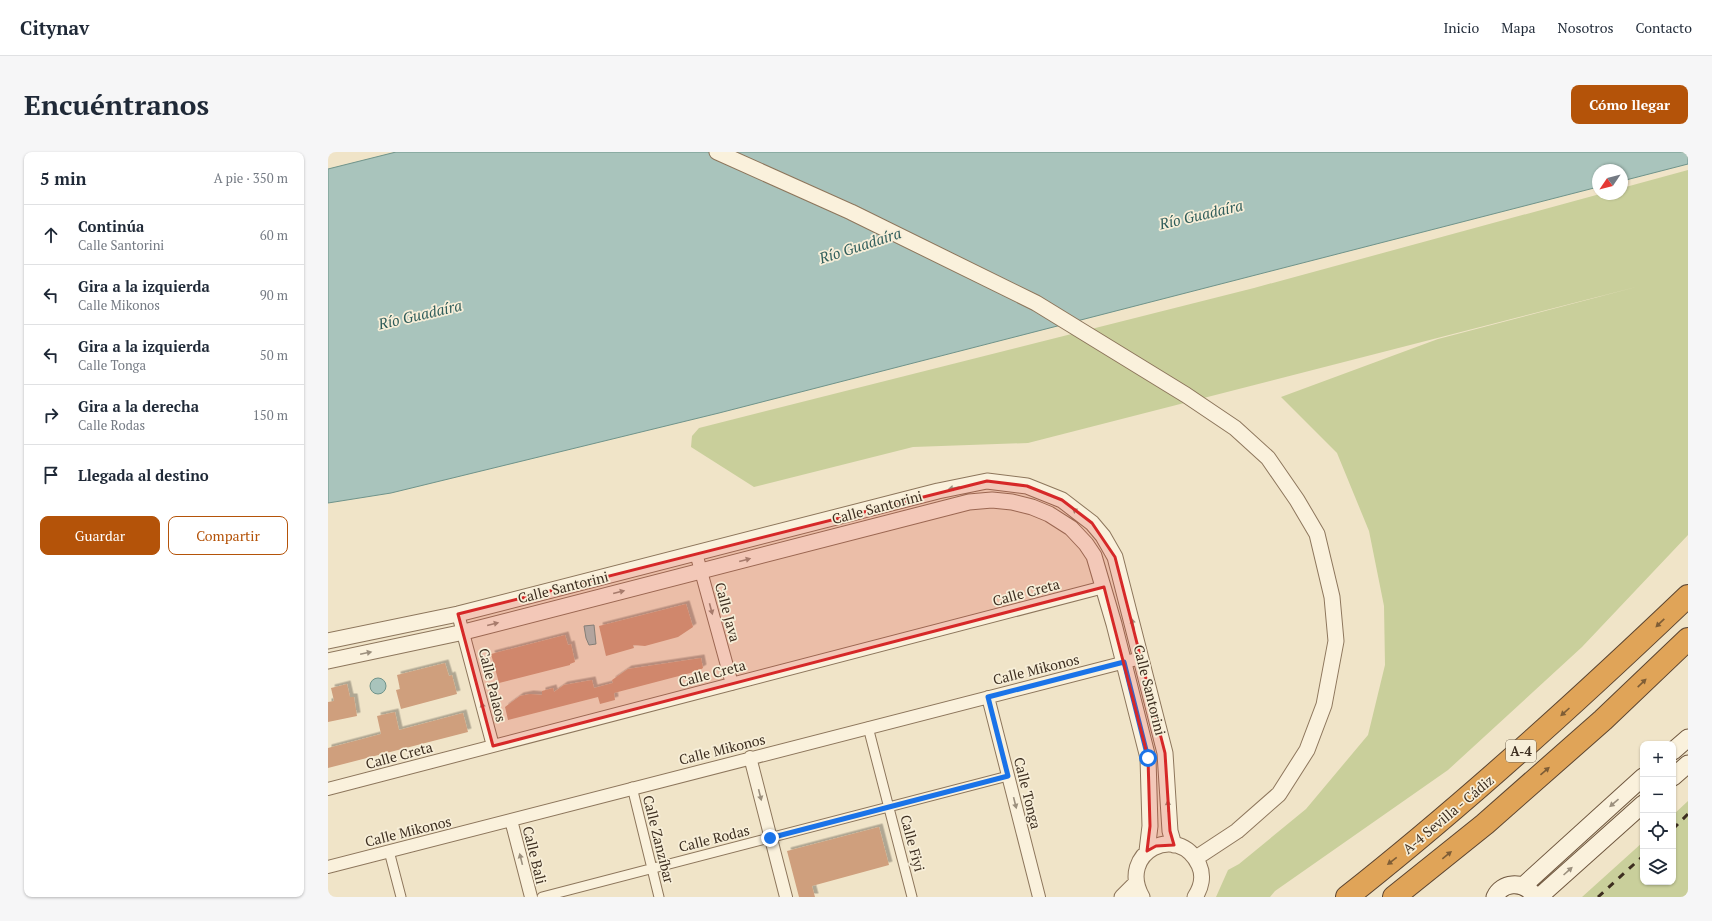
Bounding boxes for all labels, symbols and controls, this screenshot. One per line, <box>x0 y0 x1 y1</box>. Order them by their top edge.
text: Citynav <box>20 15 89 40</box>
text: Inicio <box>1443 18 1479 37</box>
text: Mapa <box>1501 18 1536 37</box>
text: Nosotros <box>1558 18 1614 37</box>
text: Contacto <box>1636 18 1692 37</box>
button: Cómo llegar <box>1571 85 1688 124</box>
text: Encuéntranos <box>24 86 209 123</box>
north arrow <box>1592 164 1628 200</box>
text: 5 min <box>40 167 87 190</box>
text: A pie · 350 m <box>214 169 288 187</box>
water label: Río Guadaíra <box>1156 195 1245 234</box>
text: Continúa <box>78 216 144 236</box>
water label: Río Guadaíra <box>815 222 904 268</box>
icon: ahead <box>40 224 62 246</box>
text: 60 m <box>260 226 288 244</box>
text: Calle Santorini <box>78 236 164 254</box>
text: Gira a la izquierda <box>78 276 210 296</box>
icon: left <box>40 284 62 306</box>
text: 90 m <box>260 286 288 304</box>
water label: Río Guadaíra <box>375 295 464 334</box>
text: Calle Mikonos <box>78 296 160 314</box>
text: Gira a la izquierda <box>78 336 210 356</box>
icon: left <box>40 344 62 366</box>
text: 50 m <box>260 346 288 364</box>
text: Calle Tonga <box>78 356 146 374</box>
text: Gira a la derecha <box>78 396 199 416</box>
icon: right <box>40 404 62 426</box>
text: 150 m <box>253 406 288 424</box>
text: Calle Rodas <box>78 416 145 434</box>
icon: arrive <box>40 464 62 486</box>
text: Llegada al destino <box>78 465 209 485</box>
one-way arrow <box>948 485 961 491</box>
street label: Calle Santorini <box>830 486 924 528</box>
one-way arrow <box>1071 507 1082 516</box>
button: Guardar <box>40 516 160 555</box>
button: Compartir <box>168 516 288 555</box>
one-way arrow <box>739 557 751 563</box>
street label: Calle Santorini <box>516 567 610 607</box>
street label: Calle Creta <box>990 574 1062 610</box>
street label: Calle Java <box>711 580 745 644</box>
one-way arrow <box>613 589 625 595</box>
one-way arrow <box>709 603 715 615</box>
one-way arrow <box>1130 618 1136 630</box>
one-way arrow <box>1655 618 1665 628</box>
one-way arrow <box>487 621 499 627</box>
street label: Calle Santorini <box>1130 643 1170 737</box>
street label: Calle Palaos <box>475 646 511 724</box>
one-way arrow <box>360 649 372 655</box>
street label: Calle Mikonos <box>991 649 1081 689</box>
street label: Calle Creta <box>676 655 748 691</box>
one-way arrow <box>1637 678 1647 688</box>
one-way arrow <box>480 702 486 714</box>
one-way arrow <box>1560 707 1570 717</box>
street label: Calle Mikonos <box>677 729 767 769</box>
street label: Calle Creta <box>363 737 435 773</box>
road number: A-4 <box>1506 740 1536 762</box>
map controls <box>1640 741 1676 885</box>
button: + <box>1640 741 1676 777</box>
route start <box>1139 749 1157 767</box>
street label: Calle Tonga <box>1010 755 1046 831</box>
one-way arrow <box>1540 766 1551 775</box>
street label: A-4 Sevilla - Cádiz <box>1398 770 1498 858</box>
button: − <box>1640 777 1676 813</box>
one-way arrow <box>757 789 763 801</box>
street label: Calle Zanzíbar <box>639 793 679 886</box>
one-way arrow <box>1012 797 1018 809</box>
one-way arrow <box>1609 799 1619 808</box>
one-way arrow <box>1165 800 1172 812</box>
street label: Calle Mikonos <box>363 811 453 851</box>
street label: Calle Fiyi <box>896 812 930 874</box>
button: locate <box>1640 813 1676 849</box>
street label: Calle Rodas <box>677 820 751 856</box>
street label: Calle Bali <box>519 824 551 886</box>
route end <box>761 829 779 847</box>
button: layers <box>1640 849 1676 885</box>
one-way arrow <box>1441 851 1452 859</box>
one-way arrow <box>518 853 524 865</box>
one-way arrow <box>1387 857 1398 865</box>
one-way arrow <box>1563 867 1572 876</box>

